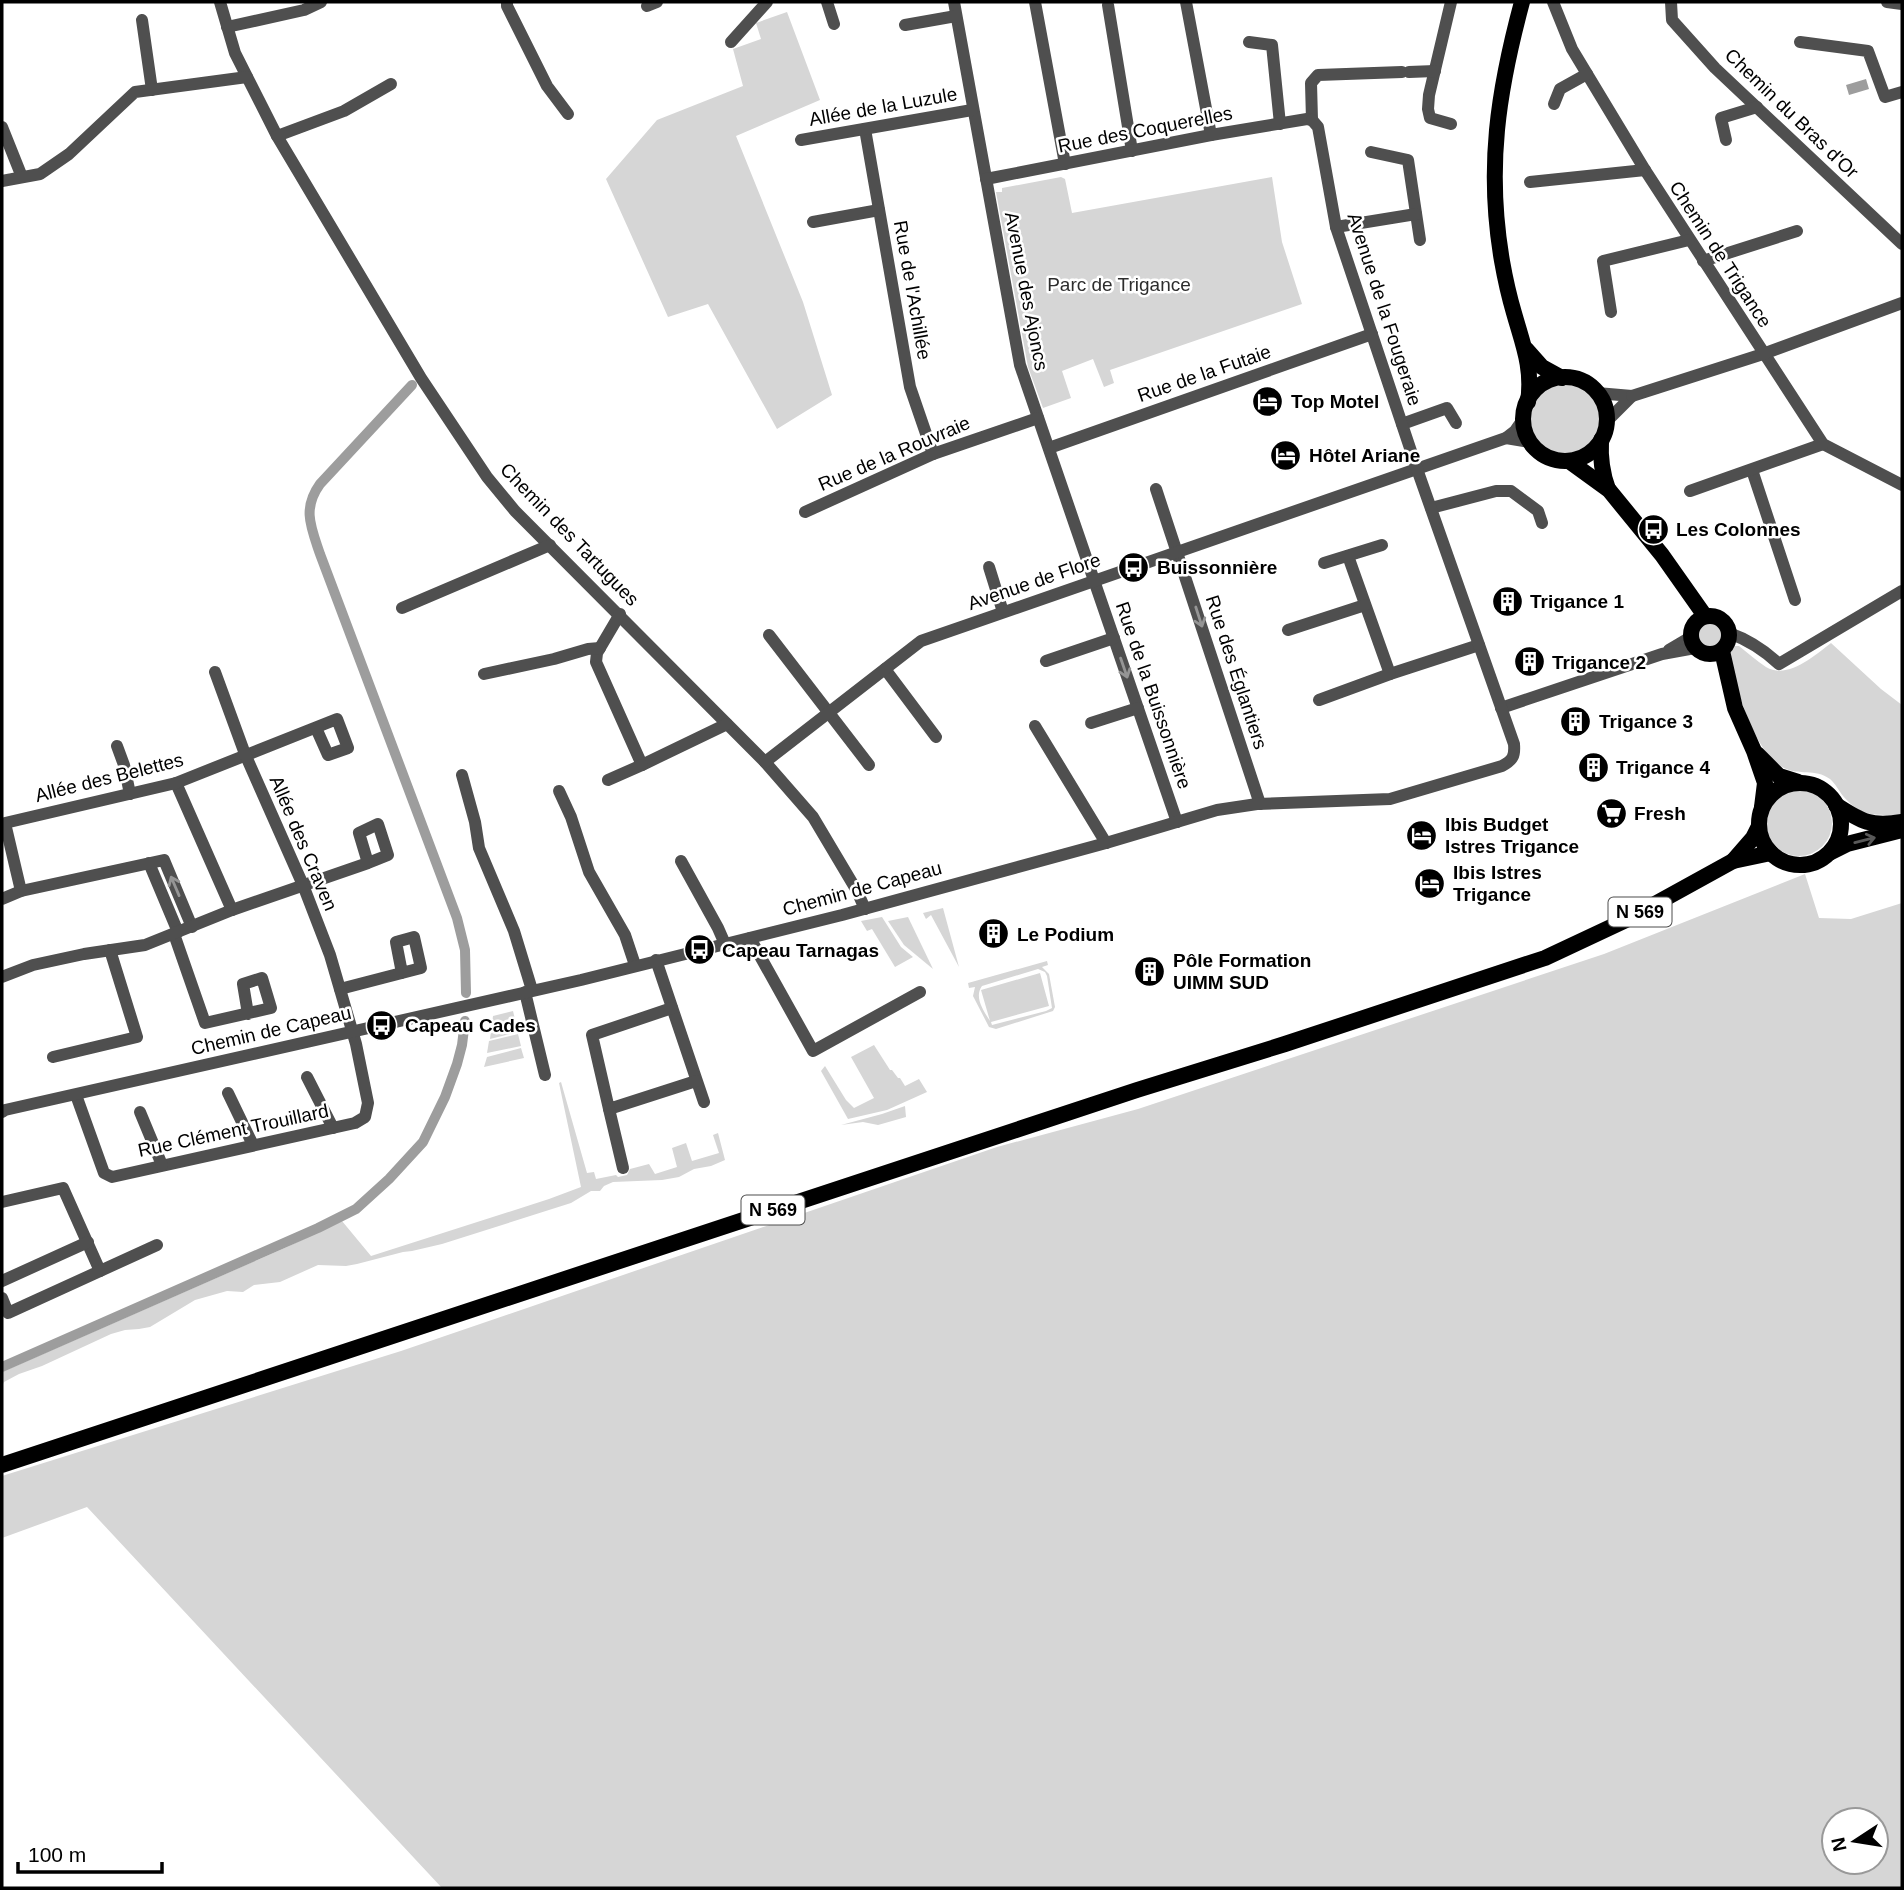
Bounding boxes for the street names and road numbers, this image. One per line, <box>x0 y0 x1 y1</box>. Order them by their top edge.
street label: Chemin du Bras d'Or <box>1721 44 1863 183</box>
street label: Allée de la Luzule <box>807 83 959 130</box>
street label: Rue des Coquerelles <box>1056 102 1234 157</box>
street label: Chemin de Trigance <box>1665 177 1776 331</box>
street label: Avenue des Ajoncs <box>1001 210 1052 372</box>
street label: Avenue de la Fougeraie <box>1343 210 1426 408</box>
street label: Rue de l'Achillée <box>890 219 935 361</box>
street label: Rue de la Futaie <box>1135 341 1273 406</box>
street label: Rue de la Rouvraie <box>815 412 973 495</box>
street label: Chemin des Tartugues <box>496 459 643 610</box>
street label: Avenue de Flore <box>965 549 1103 614</box>
street label: Rue des Églantiers <box>1202 593 1271 752</box>
street label: Rue de la Buissonnière <box>1112 599 1195 791</box>
street label: Allée des Belettes <box>33 749 185 806</box>
street label: Allée des Craven <box>266 772 341 914</box>
street label: Chemin de Capeau <box>780 857 944 920</box>
road number: N 569 <box>1608 897 1672 926</box>
street label: Chemin de Capeau <box>189 1002 353 1059</box>
street label: Rue Clément Trouillard <box>136 1100 330 1161</box>
road number: N 569 <box>742 1196 804 1224</box>

